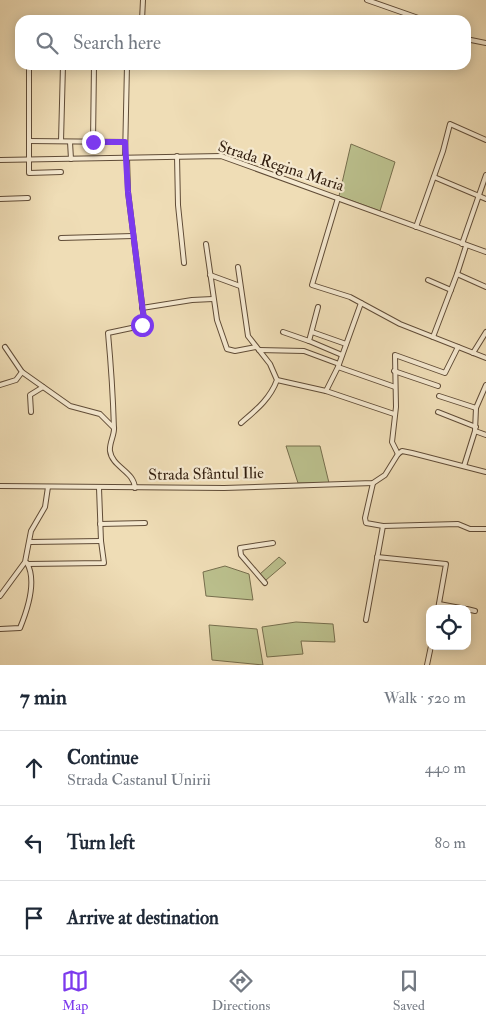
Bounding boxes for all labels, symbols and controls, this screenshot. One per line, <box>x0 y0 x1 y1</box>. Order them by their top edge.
search box <box>15 15 471 70</box>
icon: search <box>33 29 61 57</box>
text: Search here <box>73 31 161 55</box>
route end <box>82 131 105 154</box>
street label: Strada Regina Maria <box>215 136 347 196</box>
route start <box>131 314 154 337</box>
street label: Strada Sfântul Ilie <box>148 463 264 485</box>
map controls <box>426 605 471 650</box>
button: locate <box>426 605 471 650</box>
text: 7 min <box>20 684 67 711</box>
text: Walk · 520 m <box>384 688 466 708</box>
text: Continue <box>67 746 138 770</box>
icon: ahead <box>20 754 48 782</box>
text: 440 m <box>425 758 466 778</box>
text: Strada Castanul Unirii <box>67 770 211 790</box>
icon: left <box>20 829 48 857</box>
text: Turn left <box>67 831 135 855</box>
text: 80 m <box>435 833 466 853</box>
icon: arrive <box>20 904 48 932</box>
text: Arrive at destination <box>67 906 219 930</box>
tab: Map <box>61 967 89 1014</box>
tab: Directions <box>212 967 270 1014</box>
tab: Saved <box>393 967 425 1014</box>

